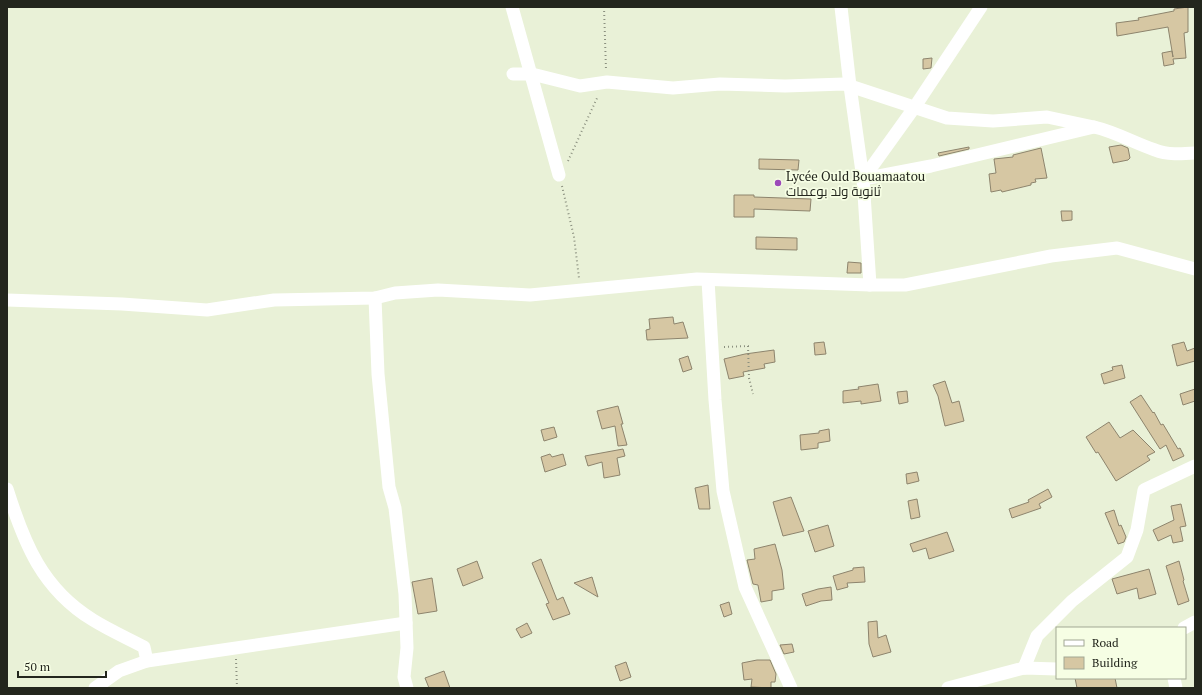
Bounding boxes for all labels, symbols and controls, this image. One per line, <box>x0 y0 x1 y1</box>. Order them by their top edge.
place label: Lycée Ould Bouamaatou ثانوية ولد بوعمات <box>786 167 926 200</box>
marker: Lycée Ould Bouamaatou ثانوية ولد بوعمات <box>773 178 783 188</box>
legend <box>1056 627 1186 679</box>
text: Road <box>1092 635 1119 650</box>
scale bar <box>18 653 106 679</box>
text: Building <box>1092 655 1138 670</box>
text: 50 m <box>24 659 51 674</box>

